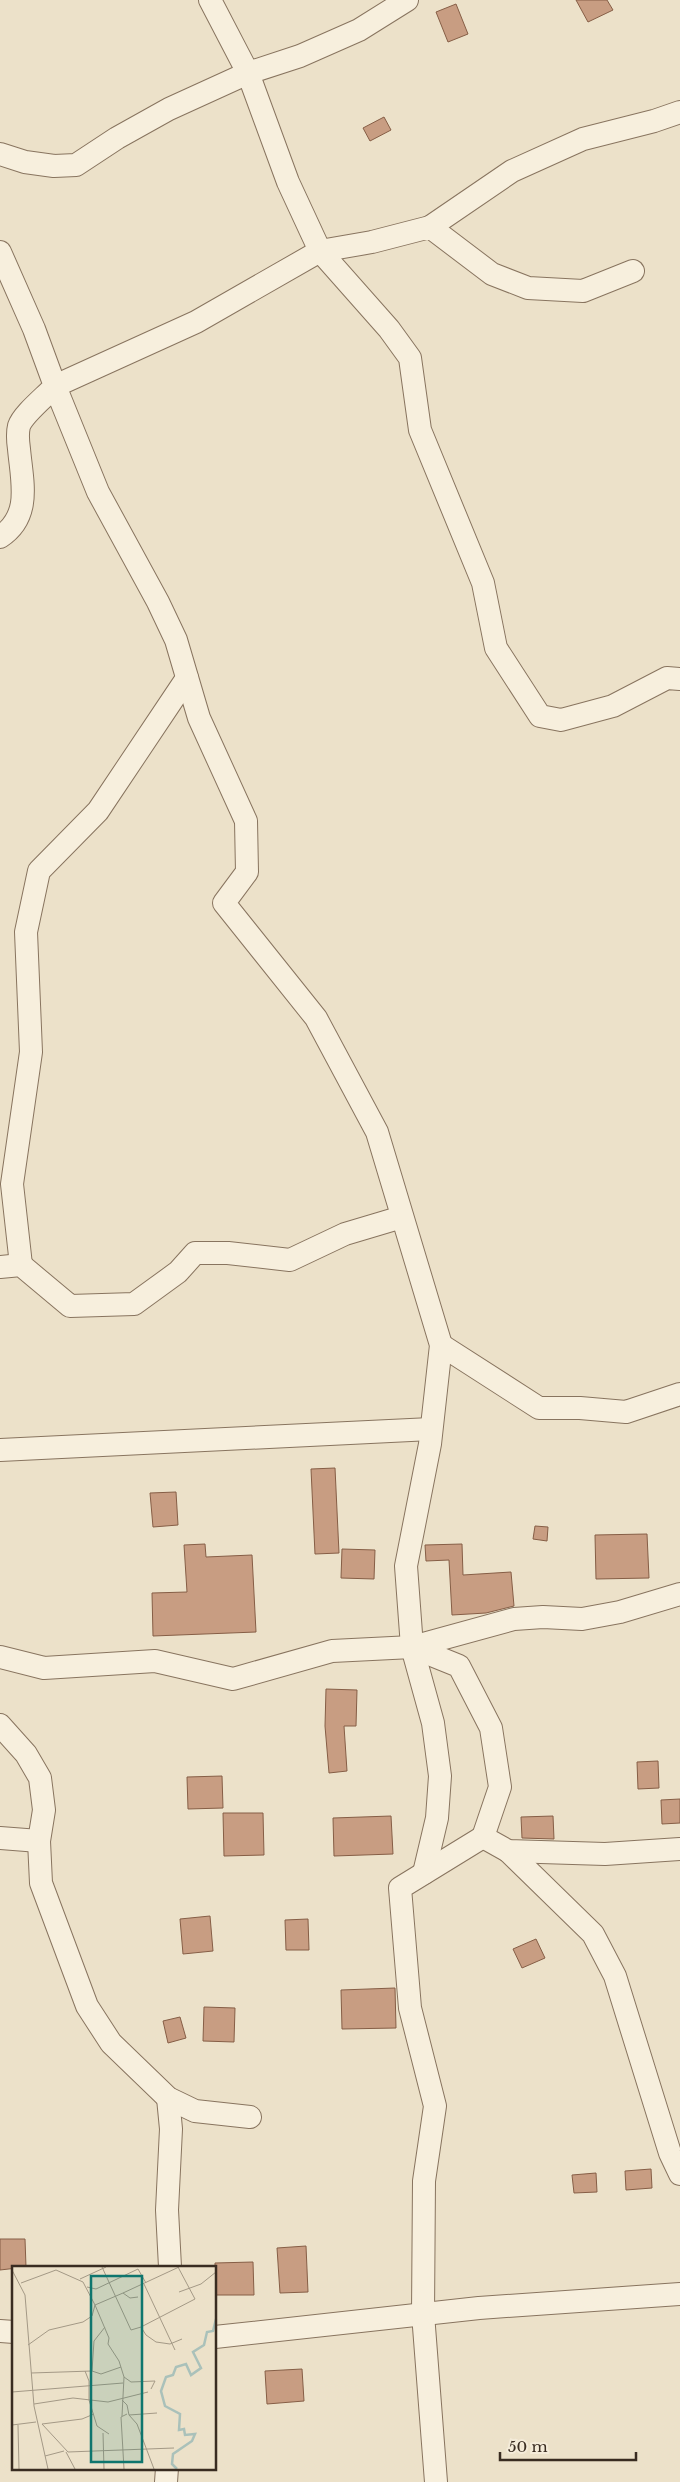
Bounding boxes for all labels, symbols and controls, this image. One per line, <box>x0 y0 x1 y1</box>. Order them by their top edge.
inset map <box>12 2266 216 2470</box>
scale bar <box>500 2430 636 2462</box>
text: 50 m <box>508 2437 548 2456</box>

